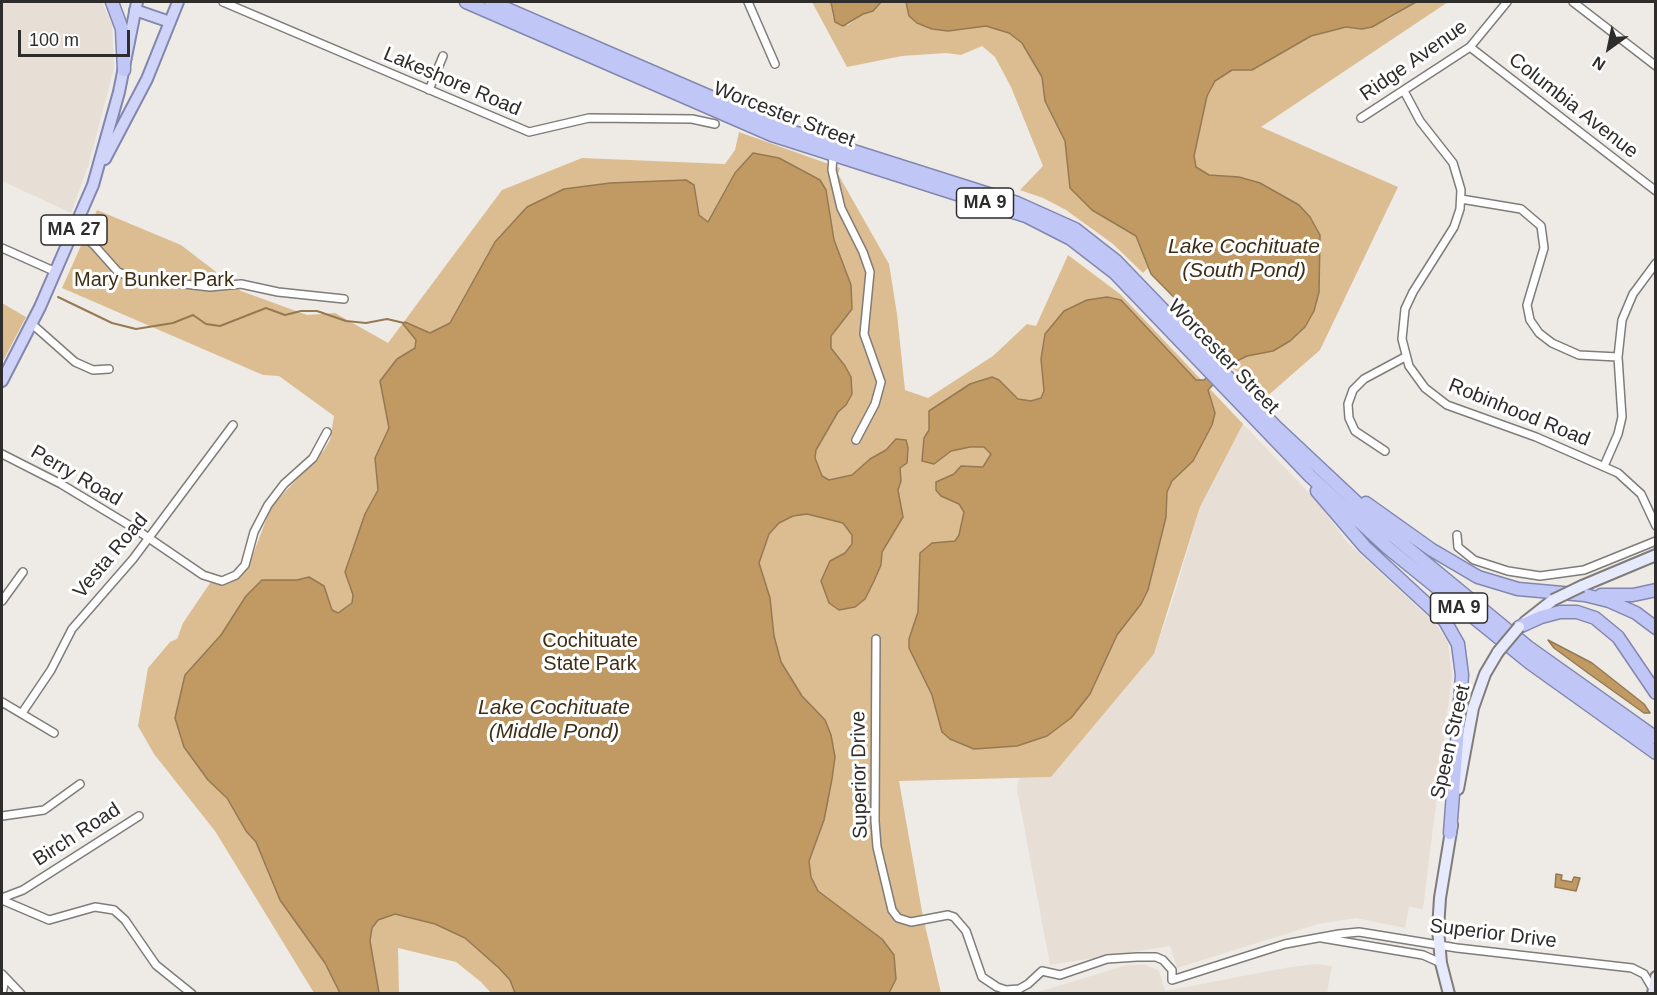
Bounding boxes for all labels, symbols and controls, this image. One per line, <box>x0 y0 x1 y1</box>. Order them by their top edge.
street label: Ridge Avenue <box>1356 15 1472 107</box>
scale bar <box>21 18 134 56</box>
north arrow <box>1579 18 1639 78</box>
text: 100 m <box>29 30 79 50</box>
street label: Lakeshore Road <box>380 42 524 122</box>
street label: Columbia Avenue <box>1504 48 1642 164</box>
text: N <box>1589 53 1608 74</box>
street label: Worcester Street <box>710 77 858 153</box>
road number: MA 9 <box>956 188 1014 218</box>
road number: MA 27 <box>41 215 107 245</box>
water label: Lake Cochituate (South Pond) <box>1168 234 1320 284</box>
park label: Mary Bunker Park <box>74 268 234 292</box>
street label: Worcester Street <box>1162 295 1284 419</box>
street label: Robinhood Road <box>1445 374 1593 452</box>
street label: Perry Road <box>26 440 126 512</box>
street label: Vesta Road <box>69 509 153 603</box>
road number: MA 9 <box>1430 593 1488 623</box>
park label: Cochituate State Park <box>542 629 638 676</box>
street label: Speen Street <box>1426 682 1476 802</box>
water label: Lake Cochituate (Middle Pond) <box>478 695 630 745</box>
street label: Superior Drive <box>847 711 873 839</box>
street label: Birch Road <box>29 798 125 872</box>
street label: Superior Drive <box>1428 914 1558 954</box>

